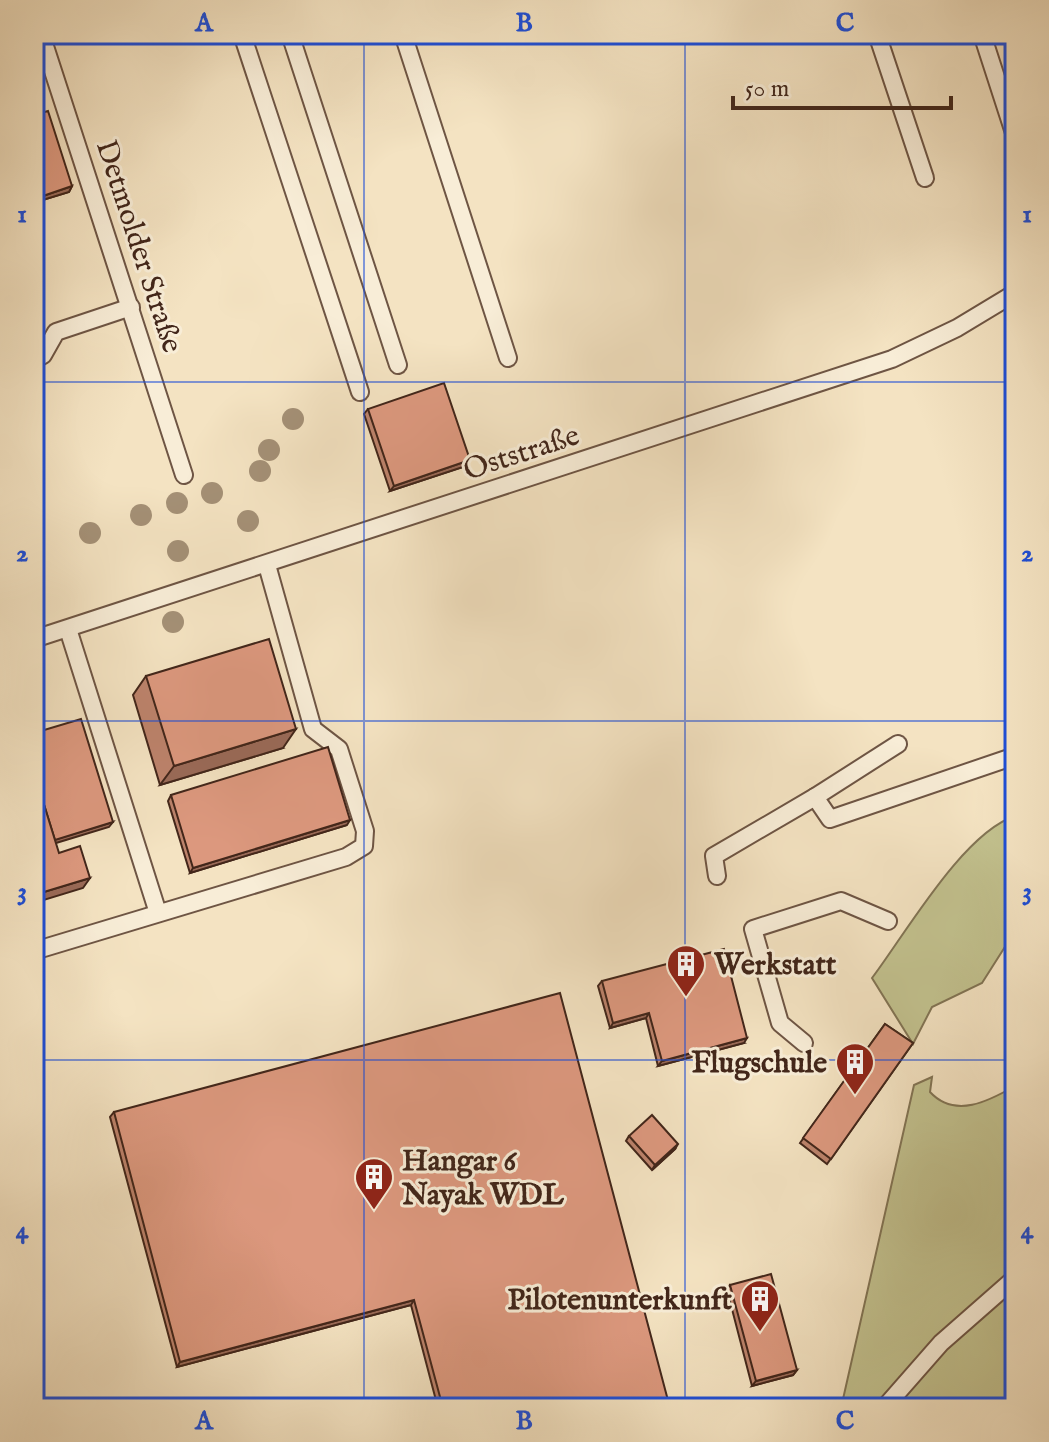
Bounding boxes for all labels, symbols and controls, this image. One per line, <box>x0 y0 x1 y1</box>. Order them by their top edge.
text: A <box>194 7 214 40</box>
text: B <box>515 7 533 40</box>
text: C <box>836 7 855 40</box>
scale bar <box>733 60 951 110</box>
text: 50 m <box>745 74 789 105</box>
street label: Detmolder Straße <box>86 135 190 358</box>
text: 1 <box>17 198 27 231</box>
text: 1 <box>1022 198 1032 231</box>
street label: Oststraße <box>459 417 584 490</box>
text: 2 <box>16 537 28 570</box>
text: 2 <box>1021 537 1033 570</box>
text: 3 <box>17 875 27 908</box>
text: 3 <box>1022 875 1032 908</box>
building icon: Werkstatt <box>665 943 707 998</box>
place label: Werkstatt <box>713 947 837 985</box>
building icon: Flugschule <box>834 1041 876 1096</box>
place label: Flugschule <box>691 1045 827 1083</box>
place label: Hangar 6 Nayak WDL <box>401 1143 564 1215</box>
building icon: Hangar 6 Nayak WDL <box>353 1156 395 1211</box>
text: 4 <box>16 1214 30 1247</box>
text: 4 <box>1021 1214 1035 1247</box>
building icon: Pilotenunterkunft <box>739 1278 781 1333</box>
place label: Pilotenunterkunft <box>507 1282 733 1320</box>
text: A <box>194 1405 214 1438</box>
text: B <box>515 1405 533 1438</box>
text: C <box>836 1405 855 1438</box>

